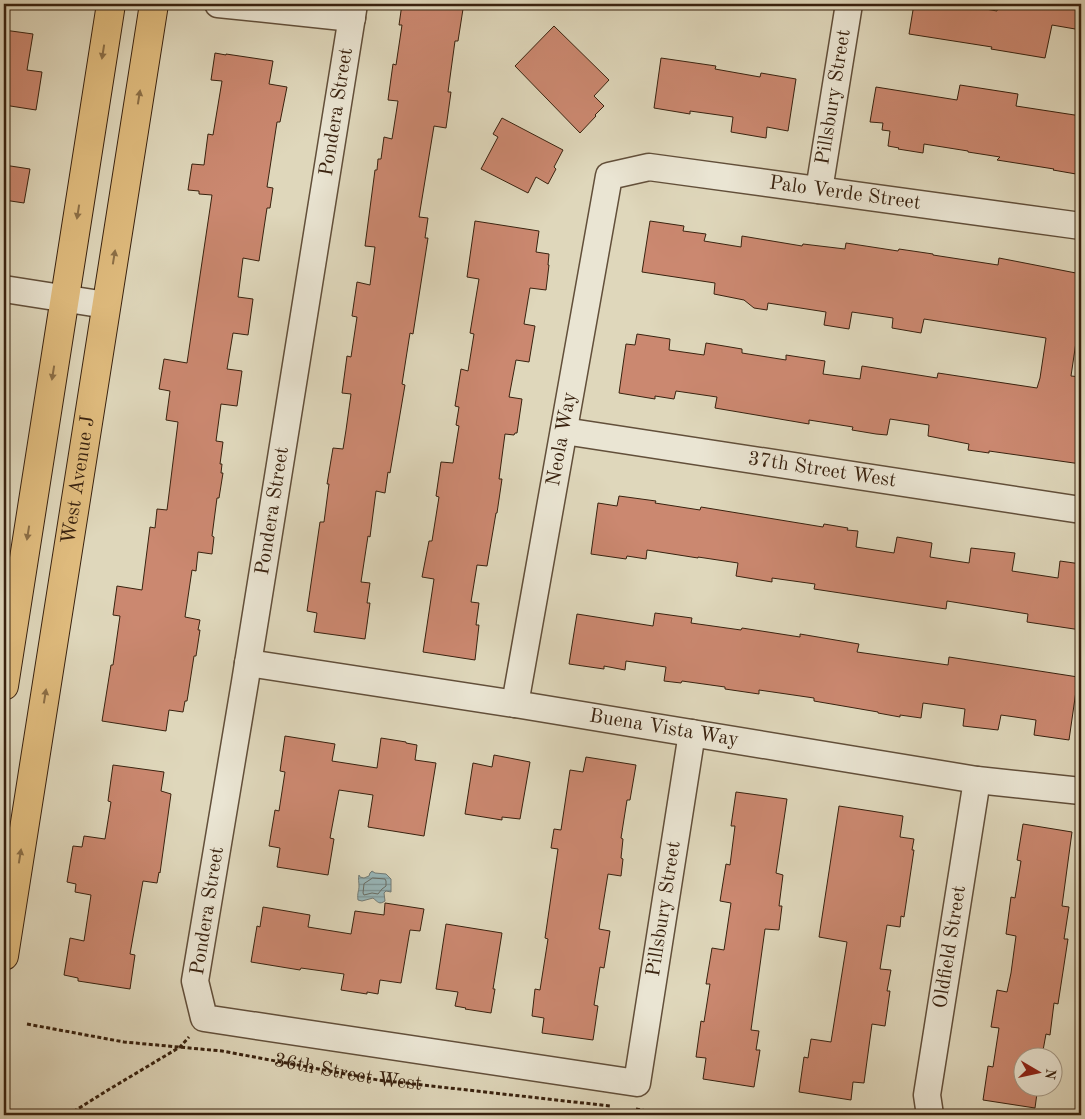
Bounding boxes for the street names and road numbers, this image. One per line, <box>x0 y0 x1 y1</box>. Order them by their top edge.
street label: Pillsbury Street <box>813 28 855 166</box>
street label: Pondera Street <box>317 46 357 178</box>
street label: Palo Verde Street <box>768 174 922 214</box>
street label: Neola Way <box>544 390 580 488</box>
street label: West Avenue J <box>59 414 99 546</box>
street label: Pondera Street <box>253 445 293 577</box>
street label: 37th Street West <box>747 449 898 492</box>
street label: Buena Vista Way <box>588 706 740 751</box>
street label: Pillsbury Street <box>644 840 685 978</box>
street label: Pondera Street <box>188 845 228 977</box>
street label: Oldfield Street <box>931 884 970 1010</box>
street label: 36th Street West <box>272 1051 423 1095</box>

